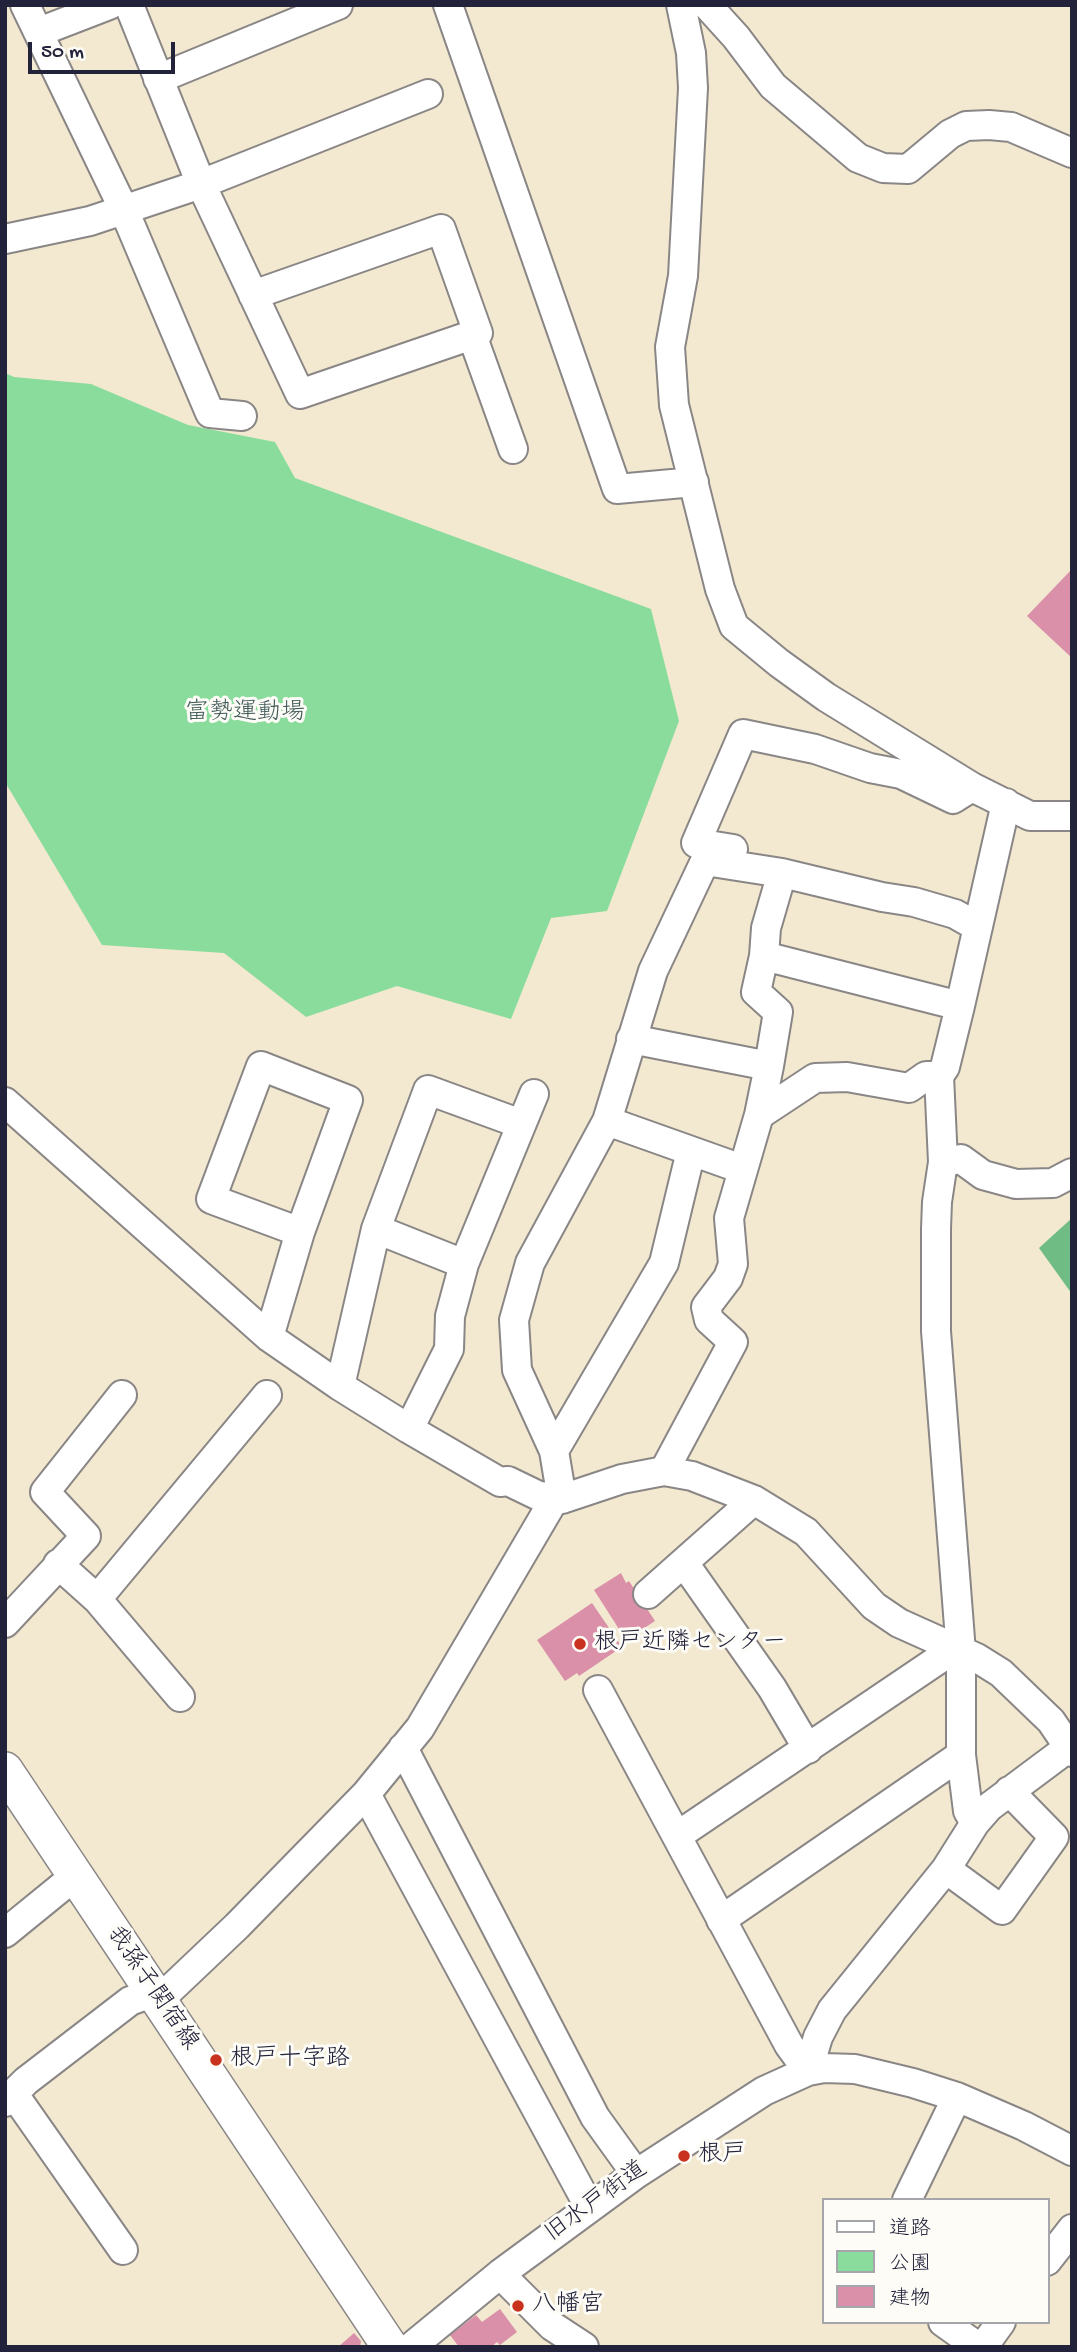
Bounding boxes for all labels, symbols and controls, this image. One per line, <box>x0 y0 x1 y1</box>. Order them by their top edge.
scale bar <box>32 28 178 72</box>
text: 50 m <box>41 41 84 66</box>
park label: 富勢運動場 <box>185 700 305 728</box>
place label: 根戸近隣センター <box>594 1630 786 1658</box>
marker: 根戸近隣センター <box>572 1636 588 1652</box>
street label: 我孫子関宿線 <box>99 1921 203 2057</box>
place label: 根戸十字路 <box>230 2046 350 2074</box>
marker: 根戸十字路 <box>208 2052 224 2068</box>
place label: 根戸 <box>698 2142 746 2170</box>
marker: 根戸 <box>676 2148 692 2164</box>
street label: 旧水戸街道 <box>540 2156 654 2250</box>
legend <box>822 2198 1049 2324</box>
text: 道路 <box>889 2218 931 2243</box>
text: 公園 <box>889 2253 931 2278</box>
text: 建物 <box>889 2288 931 2313</box>
place label: 八幡宮 <box>532 2292 604 2320</box>
marker: 八幡宮 <box>510 2298 526 2314</box>

